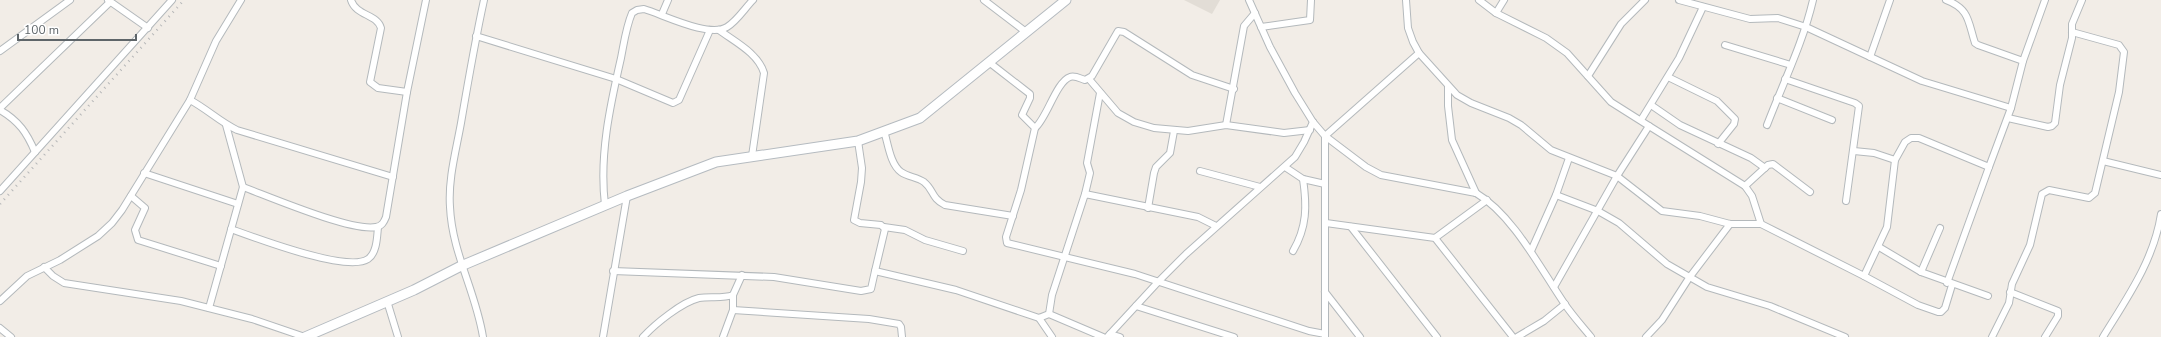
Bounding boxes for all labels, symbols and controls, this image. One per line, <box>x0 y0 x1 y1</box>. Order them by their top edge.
scale bar <box>18 16 136 42</box>
text: 100 m <box>24 22 59 38</box>

